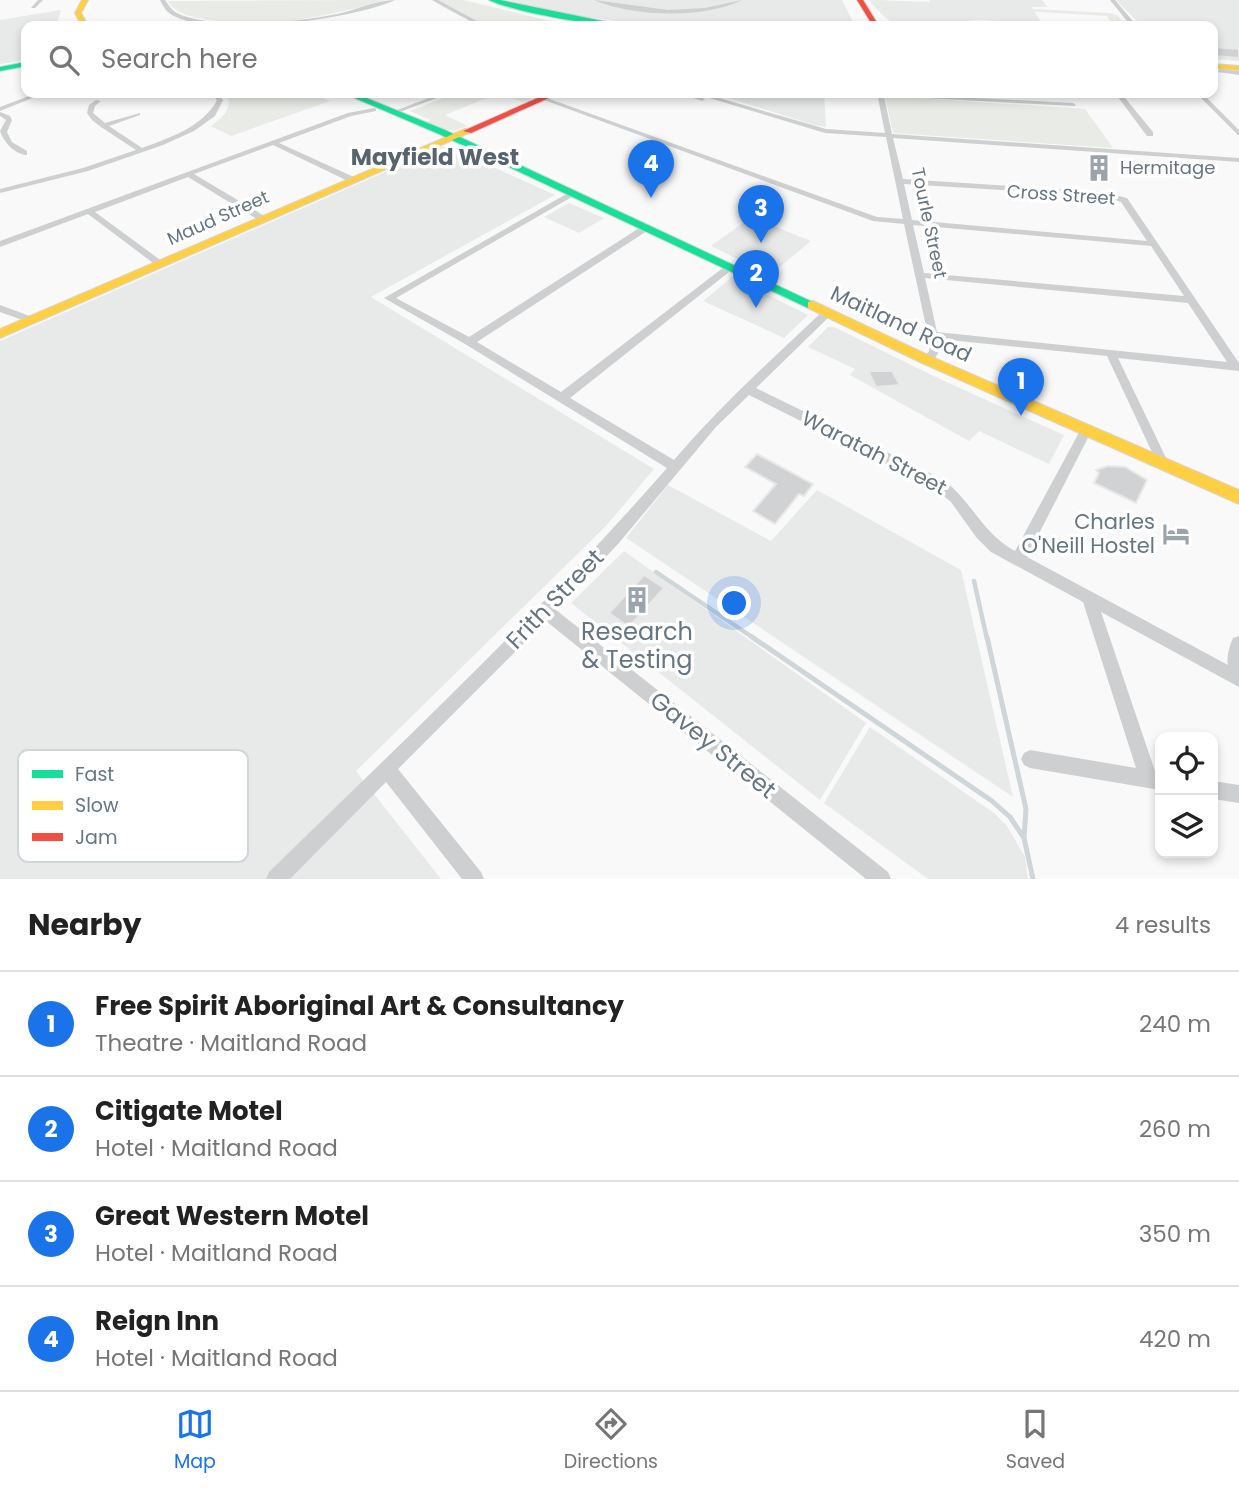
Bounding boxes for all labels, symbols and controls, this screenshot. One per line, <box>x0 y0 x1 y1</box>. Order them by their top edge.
search box <box>21 21 1218 98</box>
icon: search <box>45 41 83 79</box>
text: Search here <box>101 41 258 77</box>
pin: 4 <box>628 140 674 198</box>
district label: Mayfield West <box>351 141 519 173</box>
building icon: Hermitage <box>1084 153 1114 183</box>
place label: Hermitage <box>1120 155 1215 180</box>
street label: Tourle Street <box>906 165 953 281</box>
street label: Cross Street <box>1006 178 1116 211</box>
street label: Maud Street <box>163 184 273 251</box>
pin: 3 <box>738 185 784 243</box>
pin: 2 <box>733 250 779 308</box>
street label: Maitland Road <box>826 278 976 369</box>
pin: 1 <box>998 358 1044 416</box>
street label: Waratah Street <box>797 404 952 502</box>
place label: Charles O'Neill Hostel <box>1022 507 1155 560</box>
hotel icon: Charles O'Neill Hostel <box>1161 519 1191 549</box>
street label: Frith Street <box>498 541 611 656</box>
building icon: Research & Testing <box>622 585 652 615</box>
your location <box>717 586 751 620</box>
place label: Research & Testing <box>581 615 693 676</box>
street label: Gavey Street <box>643 684 783 806</box>
map controls <box>1155 732 1218 858</box>
button: locate <box>1155 732 1218 795</box>
legend <box>18 750 248 862</box>
text: Fast <box>75 761 114 788</box>
text: Slow <box>75 792 119 819</box>
button: layers <box>1155 795 1218 858</box>
text: Jam <box>75 824 117 851</box>
text: Nearby <box>28 903 142 946</box>
text: 4 results <box>1115 909 1211 941</box>
text: Free Spirit Aboriginal Art & Consultancy <box>95 988 624 1024</box>
text: 1 <box>47 1008 55 1040</box>
text: 240 m <box>1139 1008 1211 1040</box>
text: Theatre · Maitland Road <box>95 1027 367 1059</box>
text: Citigate Motel <box>95 1093 283 1129</box>
text: 2 <box>44 1113 58 1145</box>
text: 260 m <box>1139 1113 1211 1145</box>
text: Hotel · Maitland Road <box>95 1132 338 1164</box>
text: Great Western Motel <box>95 1198 369 1234</box>
text: 3 <box>44 1218 58 1250</box>
text: 350 m <box>1139 1218 1211 1250</box>
text: Hotel · Maitland Road <box>95 1237 338 1269</box>
text: Reign Inn <box>95 1303 219 1339</box>
text: 4 <box>43 1323 59 1355</box>
text: 420 m <box>1139 1323 1211 1355</box>
text: Hotel · Maitland Road <box>95 1342 338 1374</box>
tab: Map <box>174 1405 216 1476</box>
tab: Directions <box>564 1405 658 1476</box>
tab: Saved <box>1006 1405 1065 1476</box>

